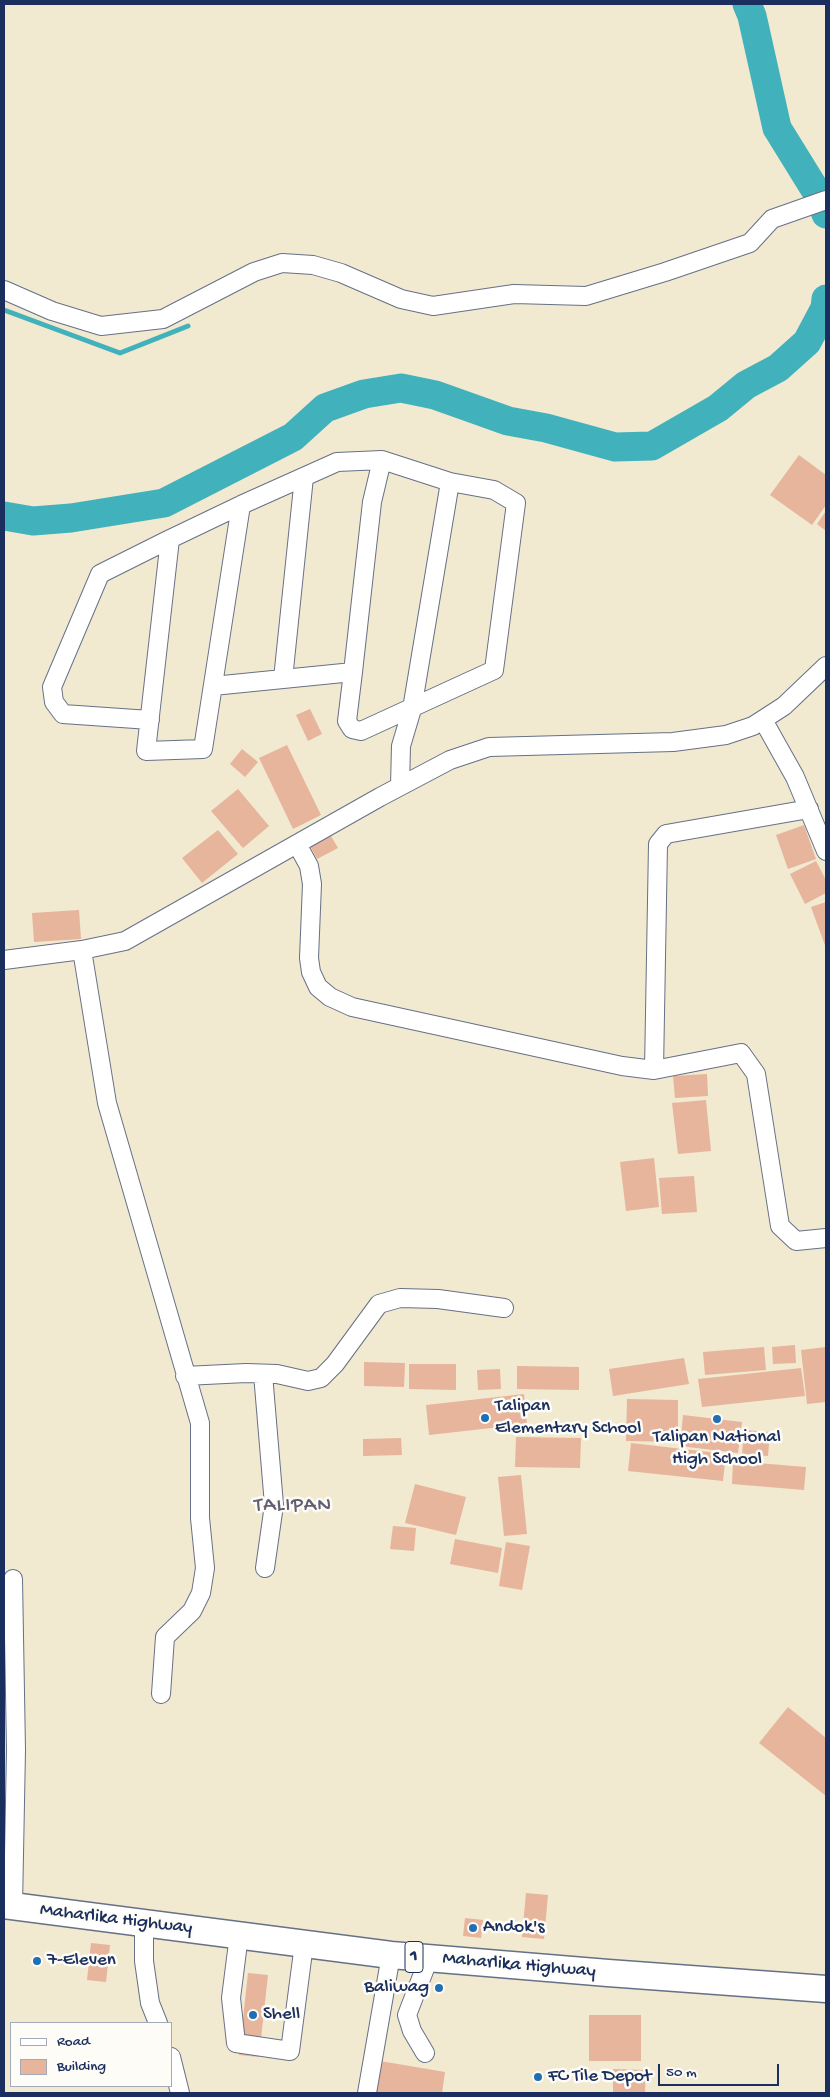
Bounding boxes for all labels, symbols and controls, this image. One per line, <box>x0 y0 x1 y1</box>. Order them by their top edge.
place label: Talipan Elementary School <box>495 1396 641 1440</box>
marker: Talipan Elementary School <box>479 1412 491 1424</box>
marker: Talipan National High School <box>711 1413 723 1425</box>
place label: Talipan National High School <box>653 1427 781 1471</box>
district label: TALIPAN <box>253 1494 333 1520</box>
street label: Maharlika Highway <box>38 1899 194 1941</box>
place label: Andok's <box>483 1917 545 1939</box>
marker: Andok's <box>467 1922 479 1934</box>
road number: 1 <box>405 1941 423 1972</box>
street label: Maharlika Highway <box>441 1948 597 1984</box>
place label: 7-Eleven <box>47 1950 116 1972</box>
marker: 7-Eleven <box>31 1955 43 1967</box>
place label: Baliwag <box>364 1977 429 1999</box>
marker: Baliwag <box>433 1982 445 1994</box>
place label: Shell <box>263 2004 300 2026</box>
marker: Shell <box>247 2009 259 2021</box>
legend <box>10 2022 172 2087</box>
text: Road <box>57 2033 90 2051</box>
scale bar <box>660 2054 781 2086</box>
text: Building <box>57 2058 106 2076</box>
text: 50 m <box>666 2064 697 2082</box>
place label: FC Tile Depot <box>548 2066 652 2088</box>
marker: FC Tile Depot <box>532 2071 544 2083</box>

